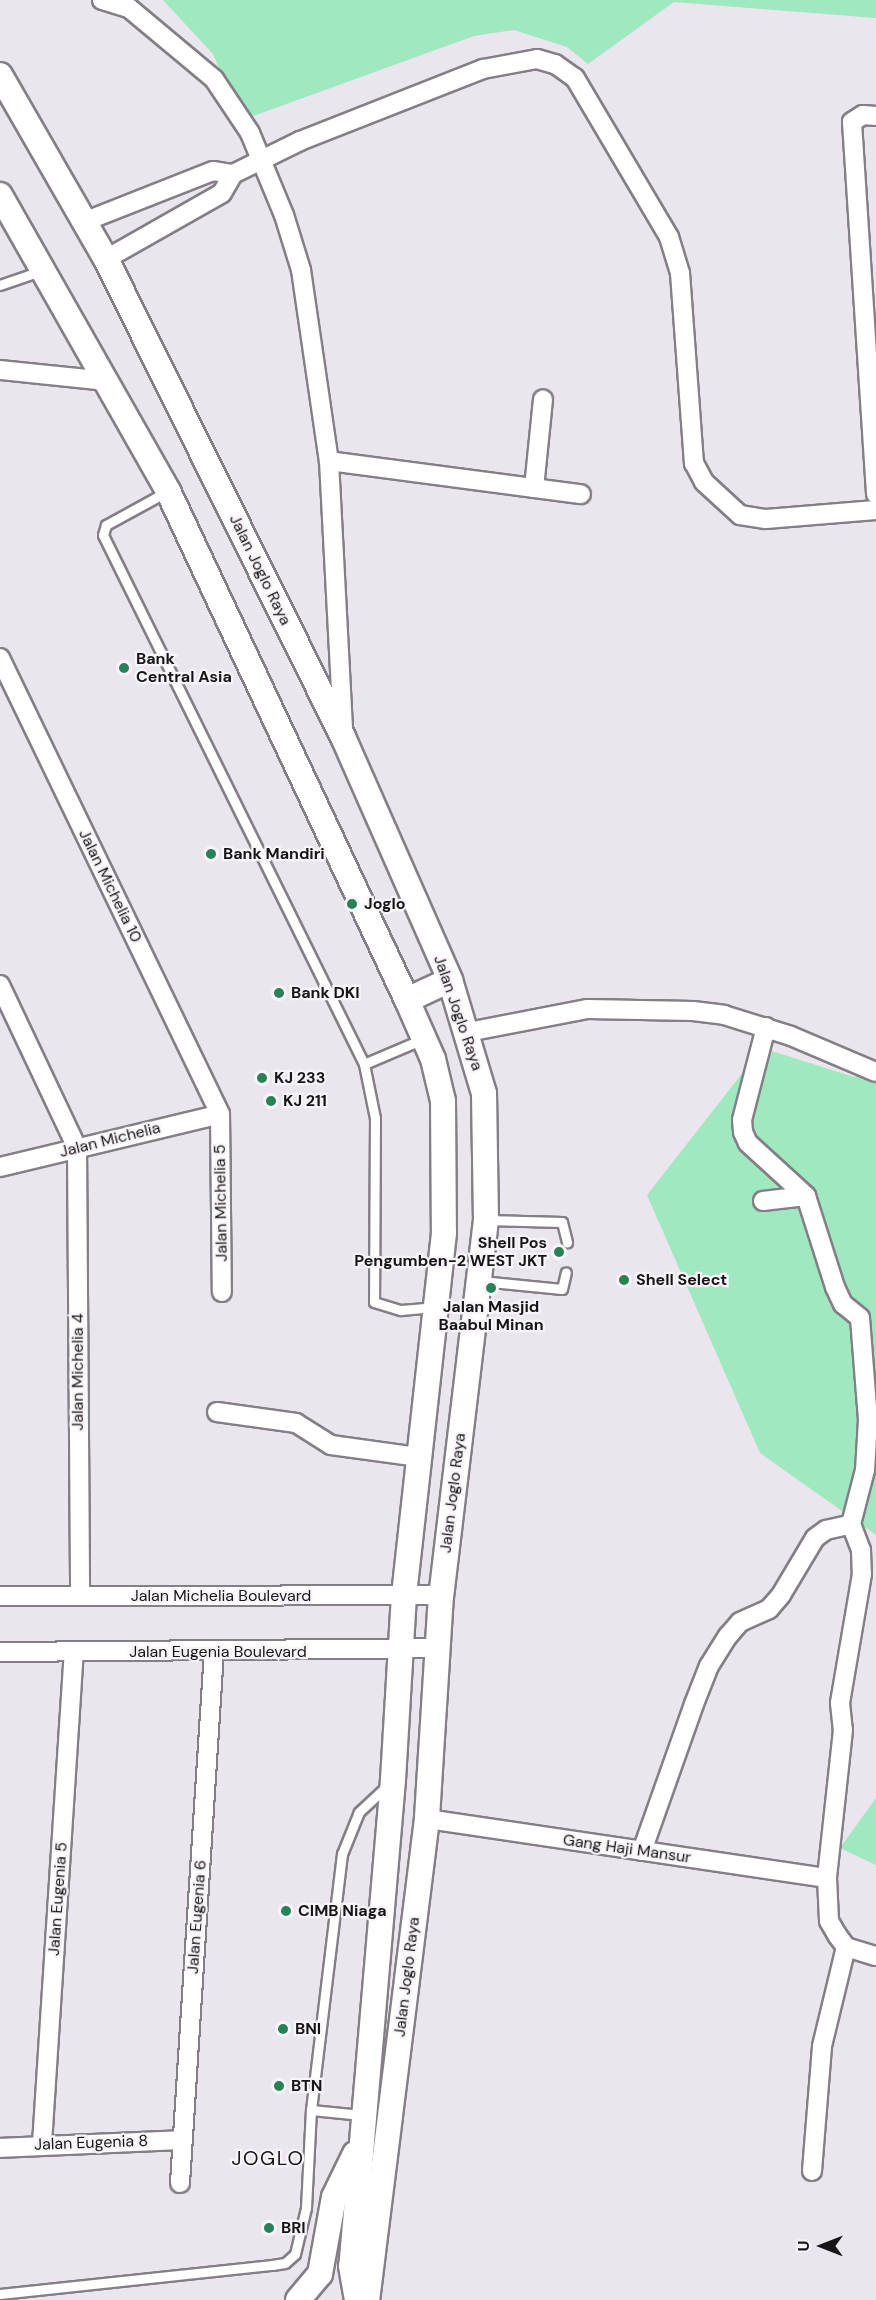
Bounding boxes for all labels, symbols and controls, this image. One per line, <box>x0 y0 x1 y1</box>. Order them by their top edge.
street label: Jalan Joglo Raya <box>225 512 295 628</box>
place label: Bank Central Asia <box>136 649 232 687</box>
marker: Bank Central Asia <box>117 661 131 675</box>
street label: Jalan Michelia 10 <box>74 826 146 946</box>
place label: Bank Mandiri <box>223 844 325 864</box>
marker: Bank Mandiri <box>204 847 218 861</box>
place label: Joglo <box>364 894 405 914</box>
marker: Joglo <box>345 897 359 911</box>
street label: Jalan Joglo Raya <box>429 953 487 1073</box>
place label: Bank DKI <box>291 983 360 1003</box>
marker: Bank DKI <box>272 986 286 1000</box>
place label: KJ 233 <box>274 1068 325 1088</box>
marker: KJ 233 <box>255 1071 269 1085</box>
place label: KJ 211 <box>283 1091 327 1111</box>
marker: KJ 211 <box>264 1094 278 1108</box>
street label: Jalan Michelia <box>58 1118 162 1162</box>
street label: Jalan Michelia 5 <box>210 1144 232 1262</box>
place label: Shell Pos Pengumben-2 WEST JKT <box>354 1233 547 1271</box>
marker: Shell Pos Pengumben-2 WEST JKT <box>552 1245 566 1259</box>
place label: Shell Select <box>636 1270 727 1290</box>
marker: Shell Select <box>617 1273 631 1287</box>
marker: Jalan Masjid Baabul Minan <box>484 1281 498 1295</box>
place label: Jalan Masjid Baabul Minan <box>438 1297 544 1335</box>
street label: Jalan Michelia 4 <box>68 1313 88 1431</box>
street label: Jalan Joglo Raya <box>436 1432 470 1554</box>
street label: Jalan Michelia Boulevard <box>131 1586 311 1606</box>
street label: Jalan Eugenia Boulevard <box>129 1642 307 1662</box>
street label: Gang Haji Mansur <box>562 1830 692 1868</box>
street label: Jalan Eugenia 5 <box>44 1841 72 1957</box>
street label: Jalan Eugenia 6 <box>183 1859 211 1975</box>
place label: CIMB Niaga <box>298 1901 387 1921</box>
marker: CIMB Niaga <box>279 1904 293 1918</box>
street label: Jalan Joglo Raya <box>390 1916 424 2038</box>
place label: BNI <box>295 2019 321 2039</box>
marker: BNI <box>276 2022 290 2036</box>
place label: BTN <box>291 2076 322 2096</box>
marker: BTN <box>272 2079 286 2093</box>
street label: Jalan Eugenia 8 <box>34 2131 148 2155</box>
district label: JOGLO <box>232 2146 304 2170</box>
north arrow <box>792 2216 852 2276</box>
place label: BRI <box>281 2218 306 2238</box>
marker: BRI <box>262 2221 276 2235</box>
text: U <box>793 2241 814 2251</box>

